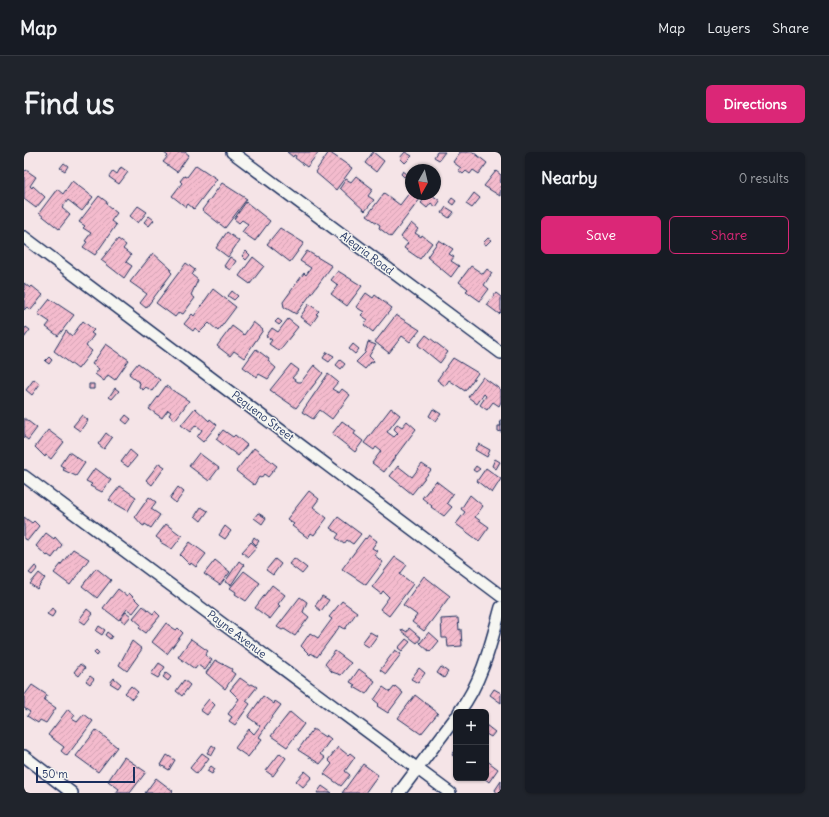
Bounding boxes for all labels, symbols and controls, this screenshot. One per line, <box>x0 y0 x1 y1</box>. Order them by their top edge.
text: Map <box>20 16 57 40</box>
text: Map <box>658 19 685 37</box>
text: Layers <box>707 19 750 37</box>
text: Share <box>772 19 809 37</box>
button: Directions <box>706 85 805 123</box>
text: Find us <box>24 86 115 122</box>
north arrow <box>405 164 441 200</box>
text: Nearby <box>541 167 597 189</box>
text: 0 results <box>739 170 789 187</box>
button: Save <box>541 216 661 254</box>
button: Share <box>669 216 789 254</box>
street label: Alegria Road <box>338 228 397 278</box>
street label: Pequeno Street <box>229 388 297 444</box>
street label: Payne Avenue <box>205 607 269 661</box>
map controls <box>453 709 489 781</box>
button: + <box>453 709 489 745</box>
button: − <box>453 745 489 781</box>
scale bar <box>36 765 135 784</box>
text: 50 m <box>42 767 68 781</box>

